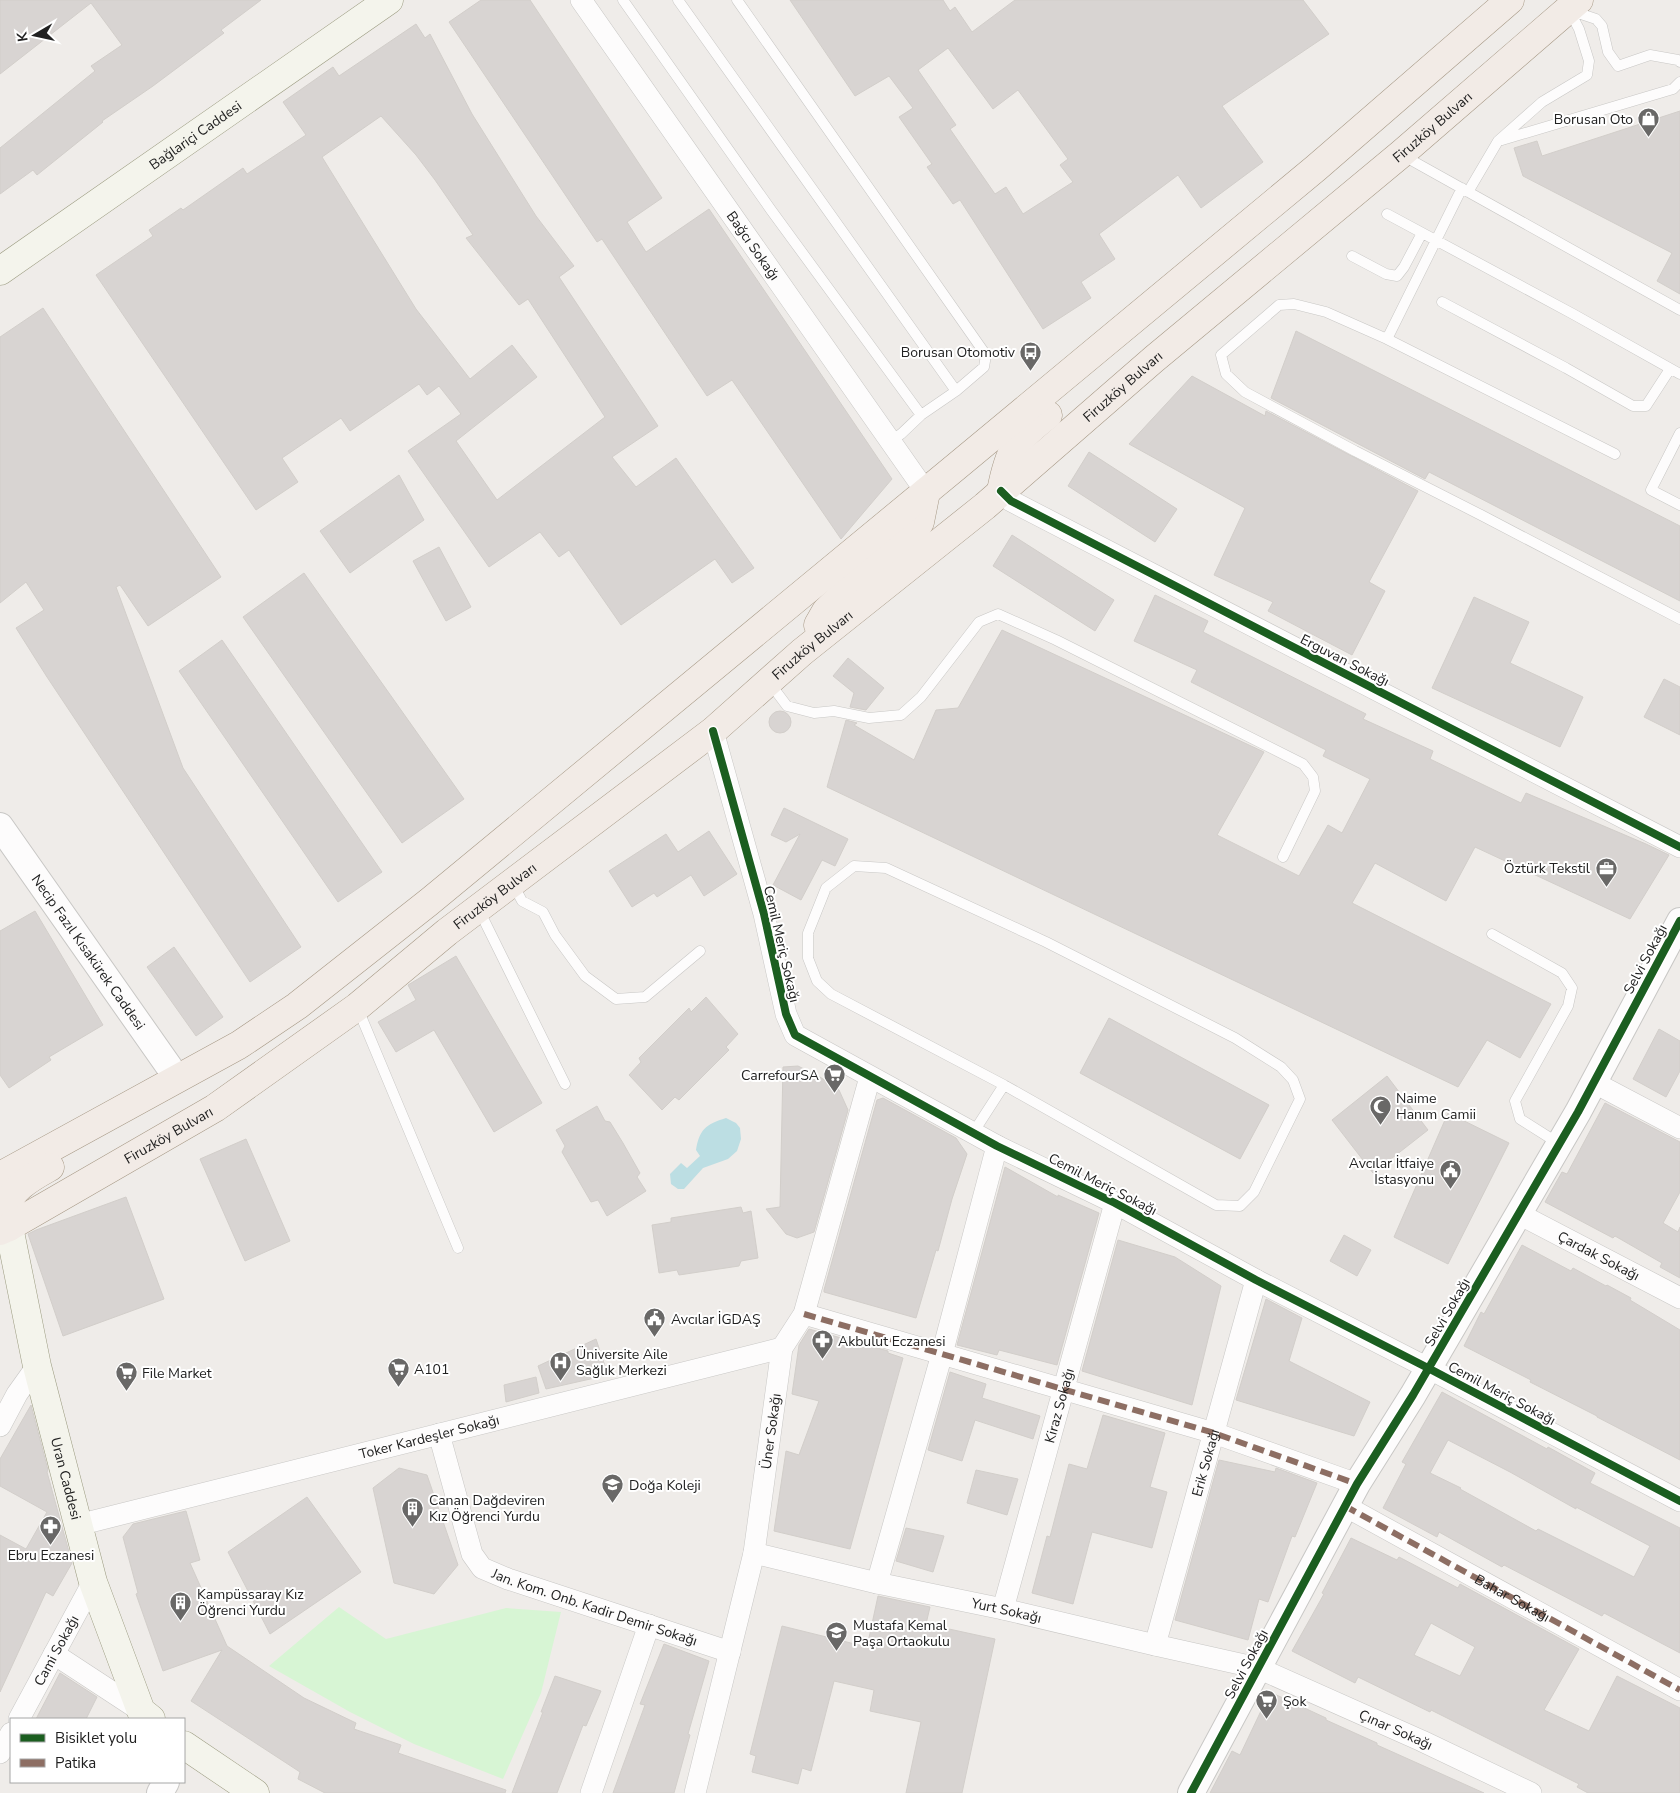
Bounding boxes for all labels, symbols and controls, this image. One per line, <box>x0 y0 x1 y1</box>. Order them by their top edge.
north arrow <box>10 10 60 60</box>
text: K <box>12 30 33 43</box>
street label: Firuzköy Bulvarı <box>1389 88 1477 167</box>
street label: Bağlariçi Caddesi <box>146 97 246 174</box>
shop icon: Borusan Oto <box>1637 107 1661 138</box>
place label: Borusan Oto <box>1554 110 1633 129</box>
street label: Bağcı Sokağı <box>722 207 784 284</box>
bus stop icon: Borusan Otomotiv <box>1019 340 1043 371</box>
place label: Borusan Otomotiv <box>901 343 1016 362</box>
street label: Firuzköy Bulvarı <box>1079 347 1167 427</box>
street label: Firuzköy Bulvarı <box>768 606 857 684</box>
street label: Erguvan Sokağı <box>1297 630 1392 691</box>
office icon: Öztürk Tekstil <box>1594 856 1618 887</box>
street label: Firuzköy Bulvarı <box>450 859 541 934</box>
place label: Öztürk Tekstil <box>1504 859 1591 878</box>
street label: Necip Fazıl Kısakürek Caddesi <box>27 871 149 1034</box>
street label: Cemil Meriç Sokağı <box>759 884 804 1004</box>
street label: Selvi Sokağı <box>1619 921 1672 997</box>
supermarket icon: CarrefourSA <box>823 1063 847 1094</box>
place label: CarrefourSA <box>741 1066 819 1085</box>
place label: Naime Hanım Camii <box>1396 1089 1476 1124</box>
mosque icon: Naime Hanım Camii <box>1368 1094 1392 1125</box>
street label: Firuzköy Bulvarı <box>121 1102 217 1168</box>
street label: Cemil Meriç Sokağı <box>1045 1149 1160 1220</box>
place label: Avcılar İtfaiye İstasyonu <box>1349 1154 1434 1189</box>
public building icon: Avcılar İtfaiye İstasyonu <box>1438 1159 1462 1190</box>
street label: Çardak Sokağı <box>1554 1227 1643 1285</box>
street label: Selvi Sokağı <box>1420 1274 1475 1350</box>
public building icon: Avcılar İGDAŞ <box>643 1307 667 1338</box>
place label: Avcılar İGDAŞ <box>671 1310 761 1329</box>
pharmacy icon: Akbulut Eczanesi <box>810 1329 834 1360</box>
place label: Akbulut Eczanesi <box>838 1332 946 1351</box>
place label: Üniversite Aile Sağlık Merkezi <box>576 1345 668 1380</box>
hospital icon: Üniversite Aile Sağlık Merkezi <box>548 1350 572 1381</box>
supermarket icon: A101 <box>386 1357 410 1388</box>
street label: Cemil Meriç Sokağı <box>1445 1357 1559 1430</box>
place label: A101 <box>414 1360 449 1379</box>
supermarket icon: File Market <box>114 1361 138 1392</box>
place label: File Market <box>142 1364 212 1383</box>
street label: Kiraz Sokağı <box>1040 1366 1079 1445</box>
street label: Üner Sokağı <box>757 1392 786 1471</box>
street label: Toker Kardeşler Sokağı <box>357 1410 501 1464</box>
street label: Erik Sokağı <box>1187 1427 1224 1499</box>
street label: Uran Caddesi <box>46 1435 85 1522</box>
school or university icon: Doğa Koleji <box>601 1473 625 1504</box>
place label: Doğa Koleji <box>629 1476 701 1495</box>
place label: Canan Dağdeviren Kız Öğrenci Yurdu <box>429 1491 545 1526</box>
building icon: Canan Dağdeviren Kız Öğrenci Yurdu <box>401 1496 425 1527</box>
pharmacy icon: Ebru Eczanesi <box>39 1515 63 1546</box>
place label: Ebru Eczanesi <box>8 1546 94 1565</box>
street label: Jan. Kom. Onb. Kadir Demir Sokağı <box>488 1564 700 1651</box>
street label: Bahar Sokağı <box>1471 1570 1553 1627</box>
place label: Kampüssaray Kız Öğrenci Yurdu <box>197 1585 304 1620</box>
building icon: Kampüssaray Kız Öğrenci Yurdu <box>169 1590 193 1621</box>
street label: Yurt Sokağı <box>969 1594 1043 1628</box>
street label: Cami Sokağı <box>30 1612 83 1689</box>
place label: Mustafa Kemal Paşa Ortaokulu <box>853 1616 950 1651</box>
school or university icon: Mustafa Kemal Paşa Ortaokulu <box>825 1621 849 1652</box>
street label: Selvi Sokağı <box>1220 1626 1273 1702</box>
supermarket icon: Şok <box>1255 1689 1279 1720</box>
place label: Şok <box>1283 1692 1307 1711</box>
street label: Çınar Sokağı <box>1356 1705 1436 1755</box>
legend <box>10 1718 185 1783</box>
text: Bisiklet yolu <box>55 1728 137 1748</box>
text: Patika <box>55 1753 96 1773</box>

